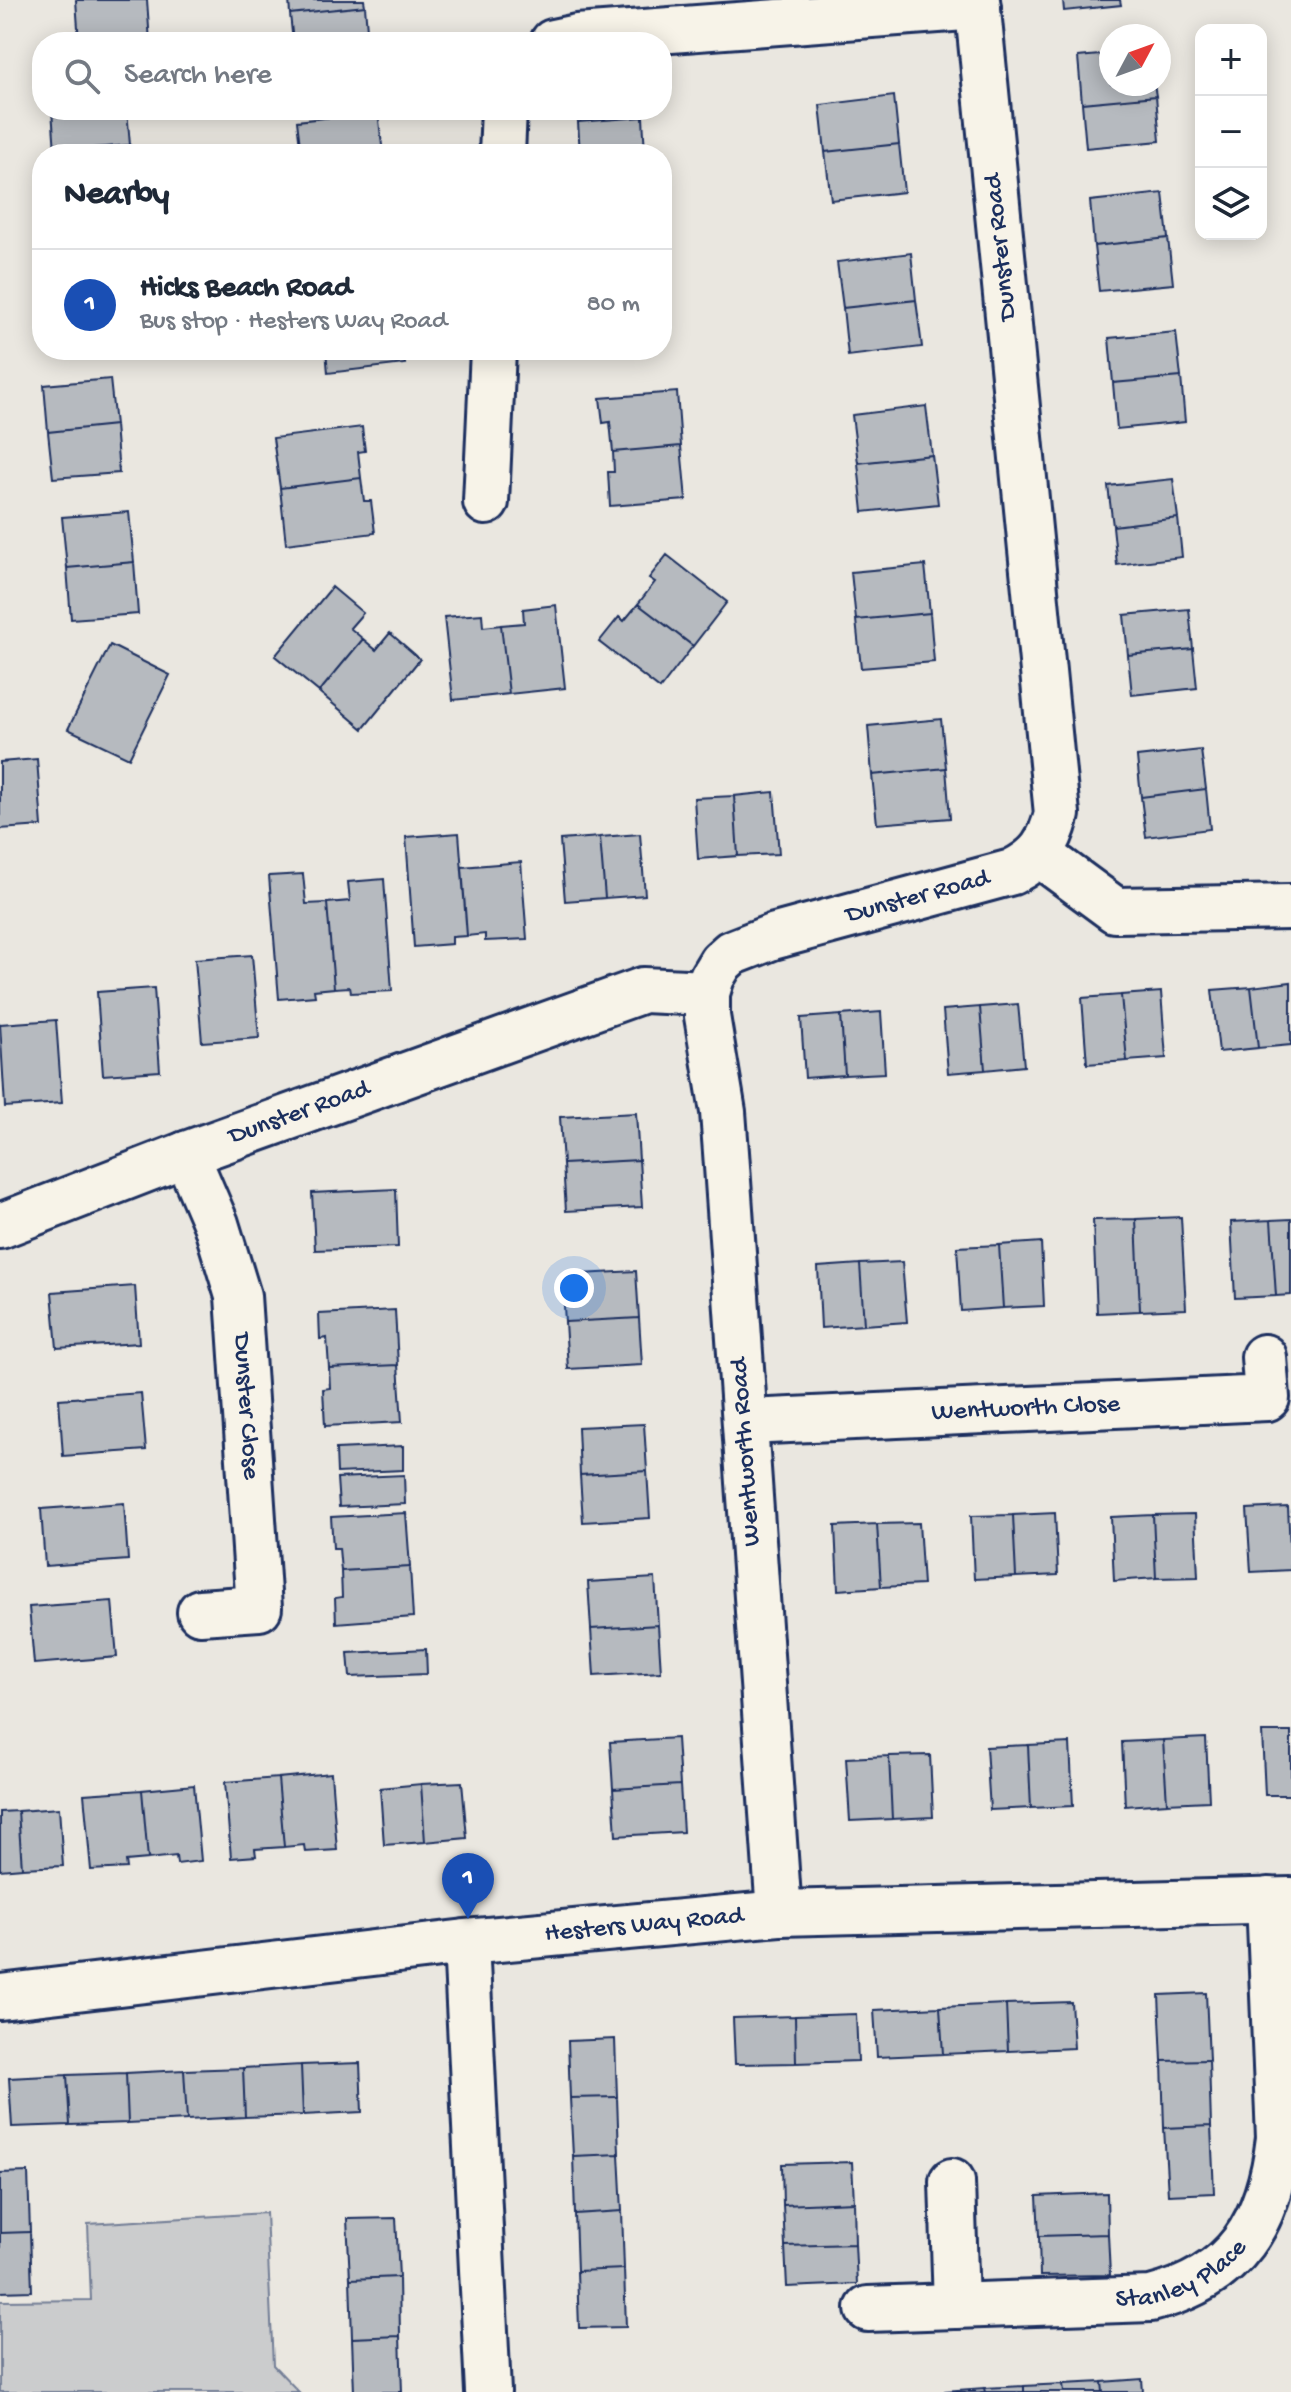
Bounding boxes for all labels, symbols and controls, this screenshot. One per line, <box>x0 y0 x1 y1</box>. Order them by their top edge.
north arrow <box>1099 24 1171 96</box>
map controls <box>1195 24 1267 240</box>
button: + <box>1195 24 1267 96</box>
search box <box>32 32 672 120</box>
icon: search <box>60 54 104 98</box>
text: Search here <box>124 59 272 94</box>
button: − <box>1195 96 1267 168</box>
button: layers <box>1195 168 1267 240</box>
street label: Dunster Road <box>979 170 1025 324</box>
text: Nearby <box>64 176 169 216</box>
text: Hicks Beach Road <box>140 272 352 307</box>
text: 1 <box>85 290 95 321</box>
text: 80 m <box>586 290 640 321</box>
text: Bus stop · Hesters Way Road <box>140 307 447 338</box>
street label: Dunster Road <box>841 863 995 932</box>
street label: Dunster Road <box>223 1073 376 1153</box>
your location <box>554 1268 594 1308</box>
street label: Dunster Close <box>225 1330 266 1481</box>
street label: Wentworth Road <box>725 1355 769 1547</box>
street label: Wentworth Close <box>931 1389 1121 1429</box>
pin: 1 <box>442 1853 494 1919</box>
street label: Hesters Way Road <box>543 1901 746 1950</box>
street label: Stanley Place <box>1115 2233 1255 2316</box>

